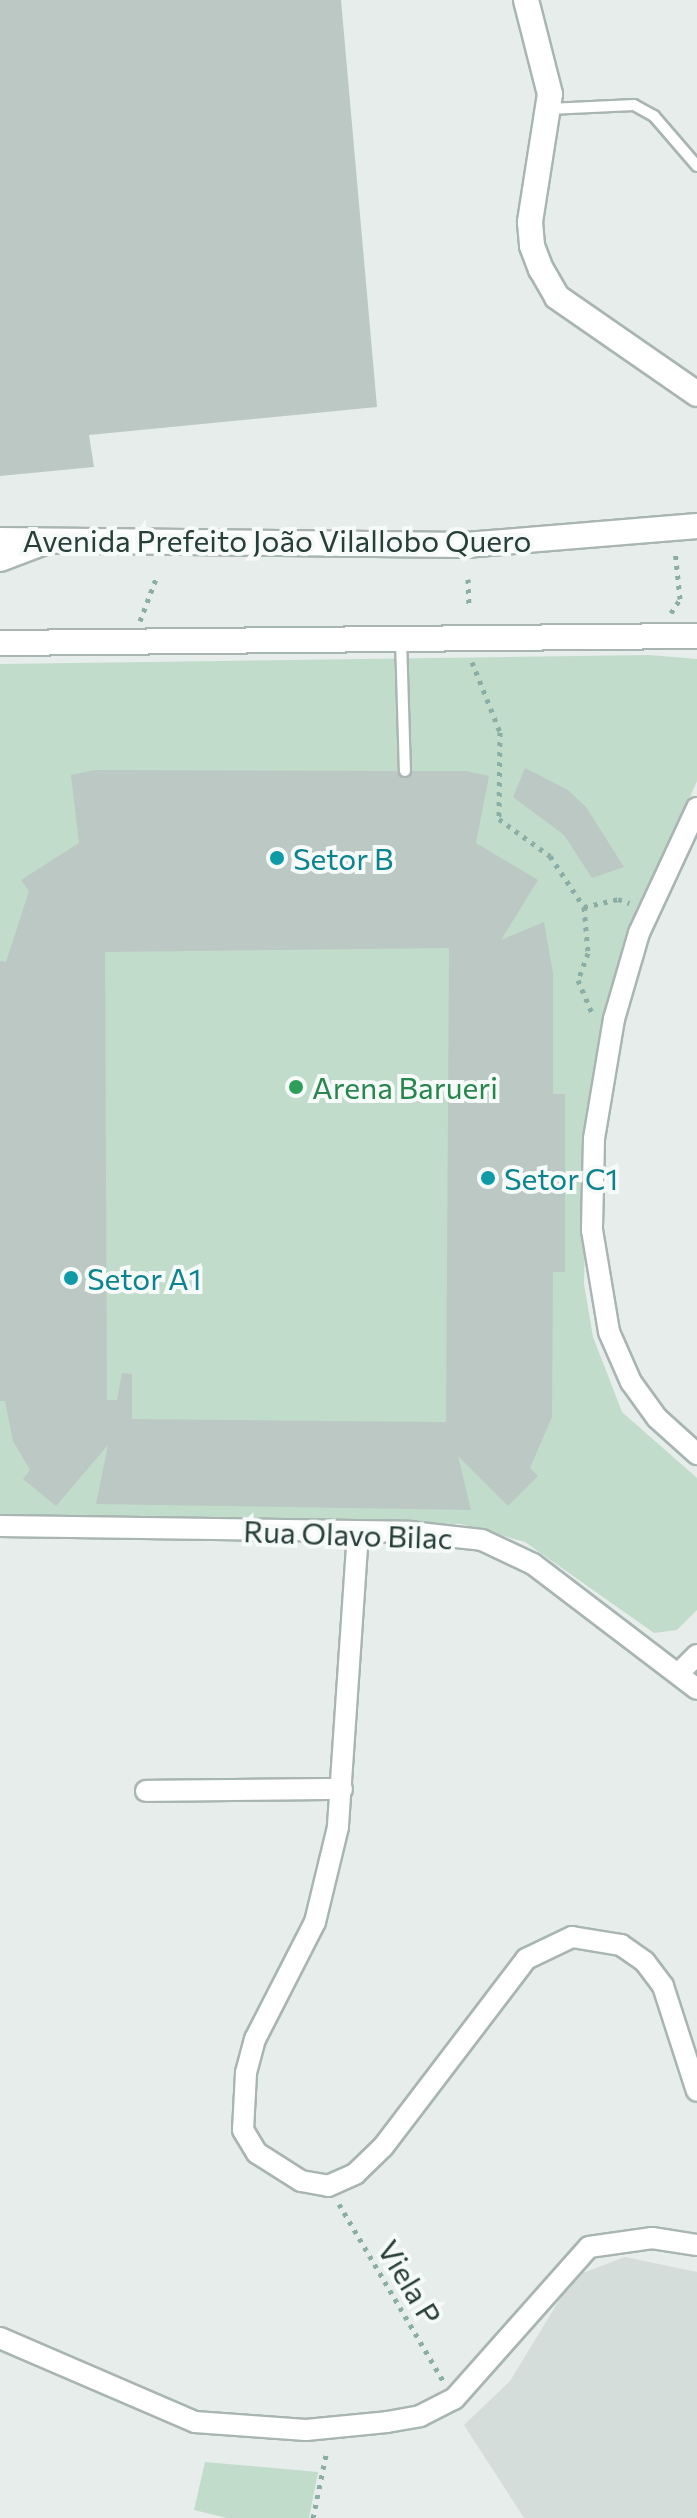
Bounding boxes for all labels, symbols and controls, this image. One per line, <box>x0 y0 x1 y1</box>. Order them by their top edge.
street label: Avenida Prefeito João Vilallobo Quero <box>23 522 531 558</box>
place label: Setor B <box>293 840 393 876</box>
marker: Setor B <box>268 849 286 867</box>
place label: Arena Barueri <box>312 1069 498 1105</box>
marker: Arena Barueri <box>287 1078 305 1096</box>
place label: Setor C1 <box>504 1160 618 1196</box>
marker: Setor C1 <box>479 1169 497 1187</box>
place label: Setor A1 <box>87 1260 201 1296</box>
marker: Setor A1 <box>62 1269 80 1287</box>
street label: Rua Olavo Bilac <box>243 1512 453 1556</box>
street label: Viela P <box>371 2233 449 2331</box>

